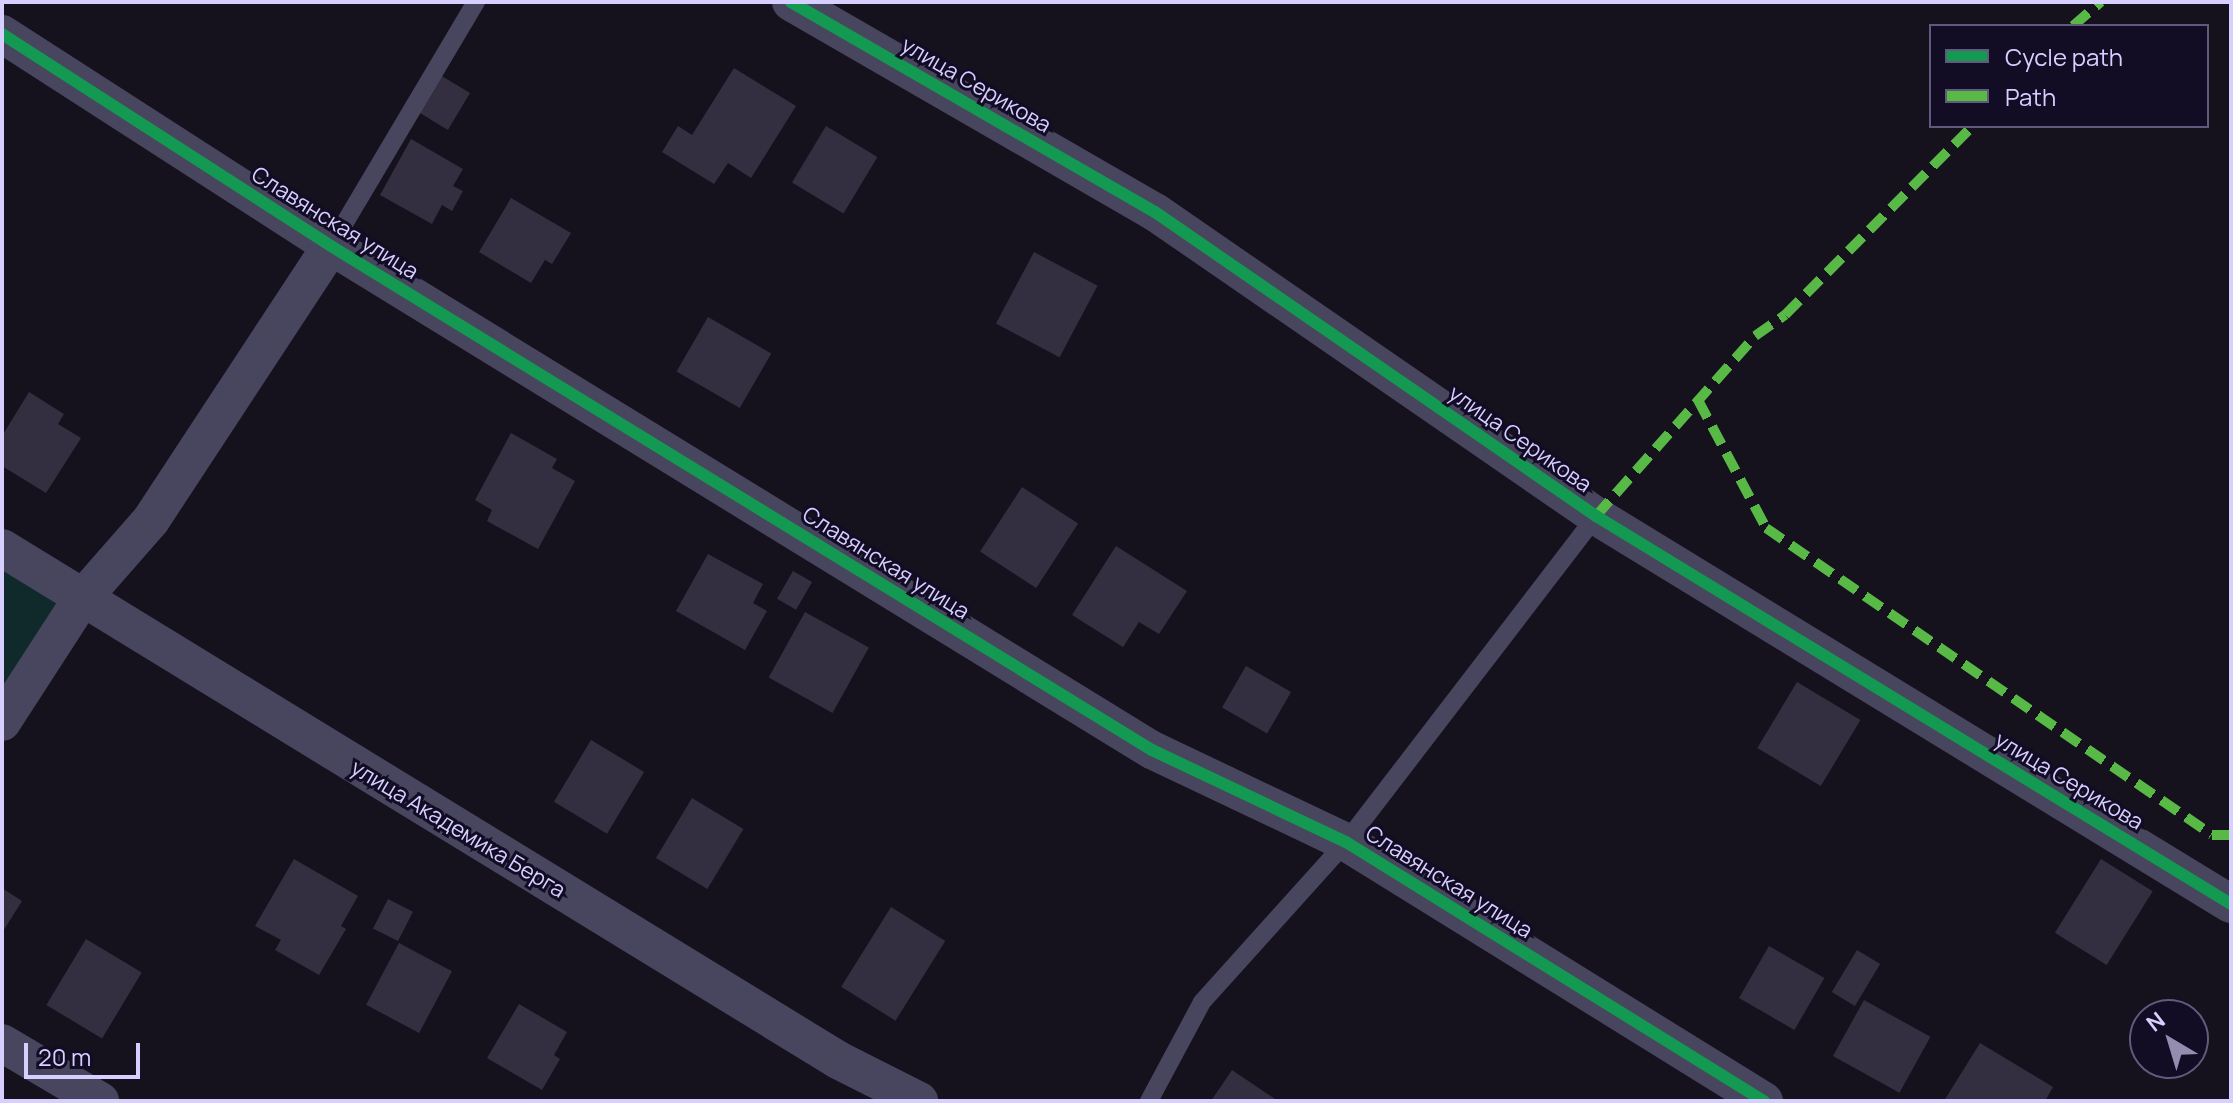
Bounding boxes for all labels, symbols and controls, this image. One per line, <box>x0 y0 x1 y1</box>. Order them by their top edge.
legend <box>1929 24 2209 128</box>
street label: улица Серикова <box>896 31 1056 139</box>
text: Cycle path <box>2005 40 2123 73</box>
text: Path <box>2005 80 2056 113</box>
street label: Славянская улица <box>247 161 423 285</box>
street label: улица Серикова <box>1443 380 1597 498</box>
street label: Славянская улица <box>798 501 974 625</box>
street label: улица Серикова <box>1990 726 2148 836</box>
street label: улица Академика Берга <box>346 754 570 904</box>
street label: Славянская улица <box>1361 820 1537 944</box>
north arrow <box>2129 999 2209 1079</box>
text: N <box>2140 1005 2171 1038</box>
scale bar <box>28 1027 144 1077</box>
text: 20 m <box>38 1040 91 1073</box>

